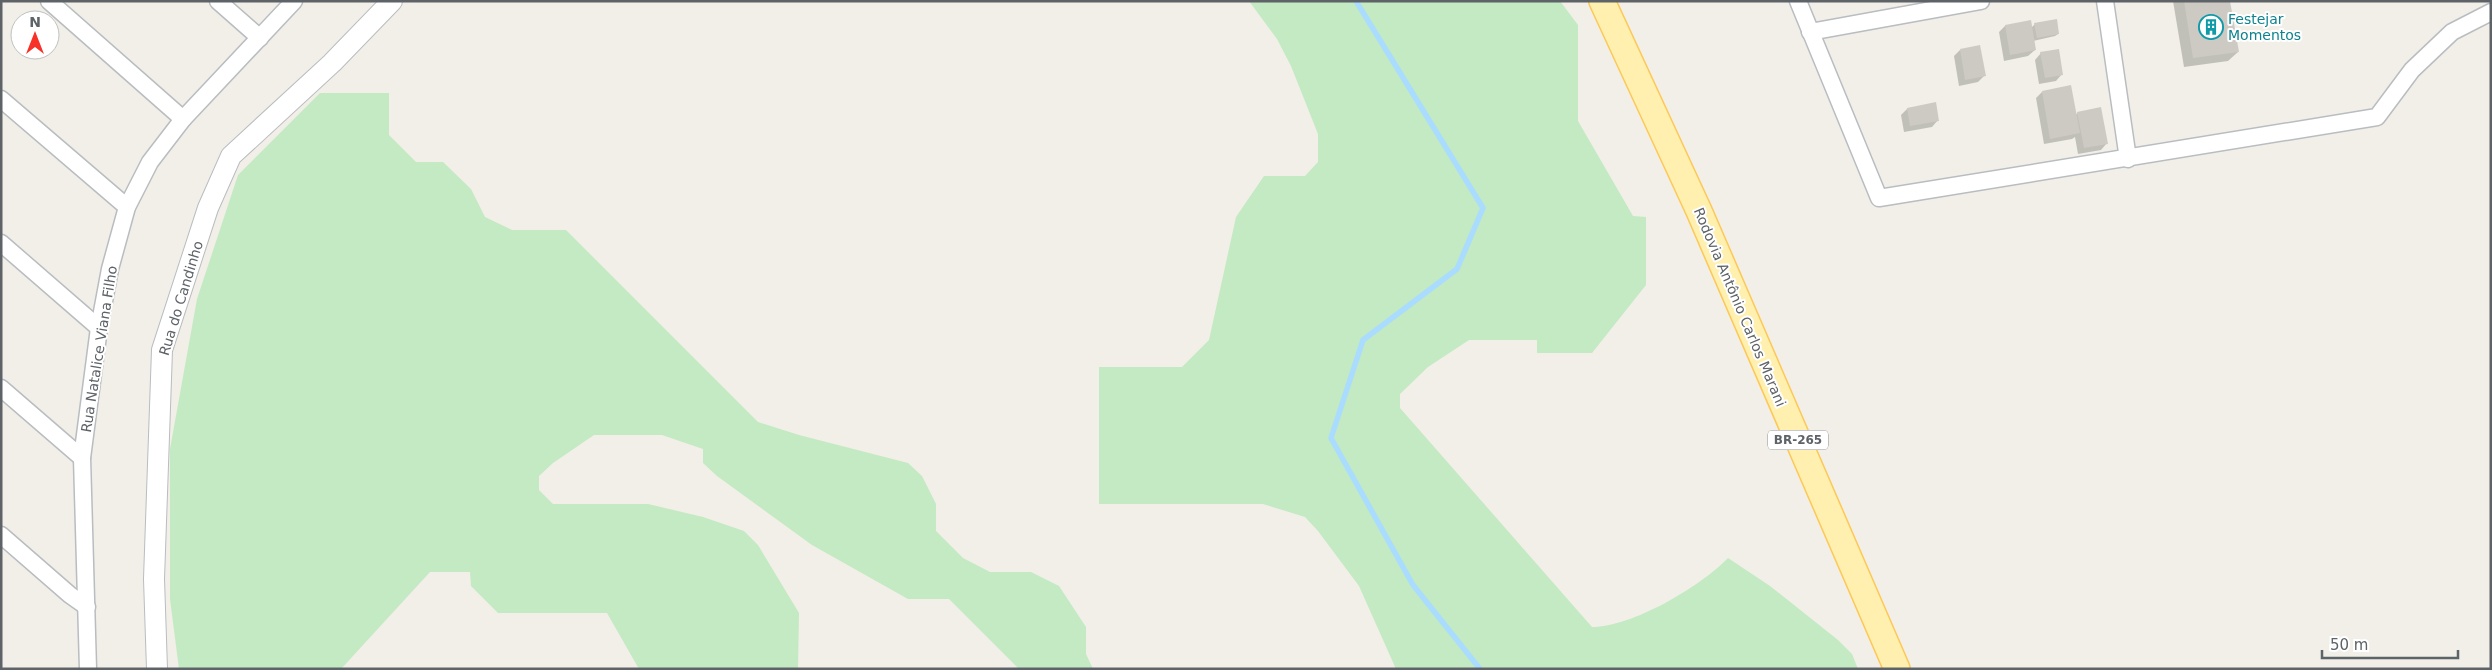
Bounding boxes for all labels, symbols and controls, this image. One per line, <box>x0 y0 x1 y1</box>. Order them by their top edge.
north arrow <box>10 10 60 60</box>
place label: Festejar Momentos <box>2228 11 2301 43</box>
text: N <box>29 14 41 30</box>
building icon: Festejar Momentos <box>2198 14 2224 40</box>
street label: Rodovia Antônio Carlos Marani <box>1691 205 1789 409</box>
street label: Rua do Candinho <box>156 239 206 357</box>
street label: Rua Natalice Viana Filho <box>78 265 120 433</box>
road number: BR-265 <box>1768 430 1828 450</box>
scale bar <box>2322 628 2458 660</box>
text: 50 m <box>2330 636 2368 654</box>

